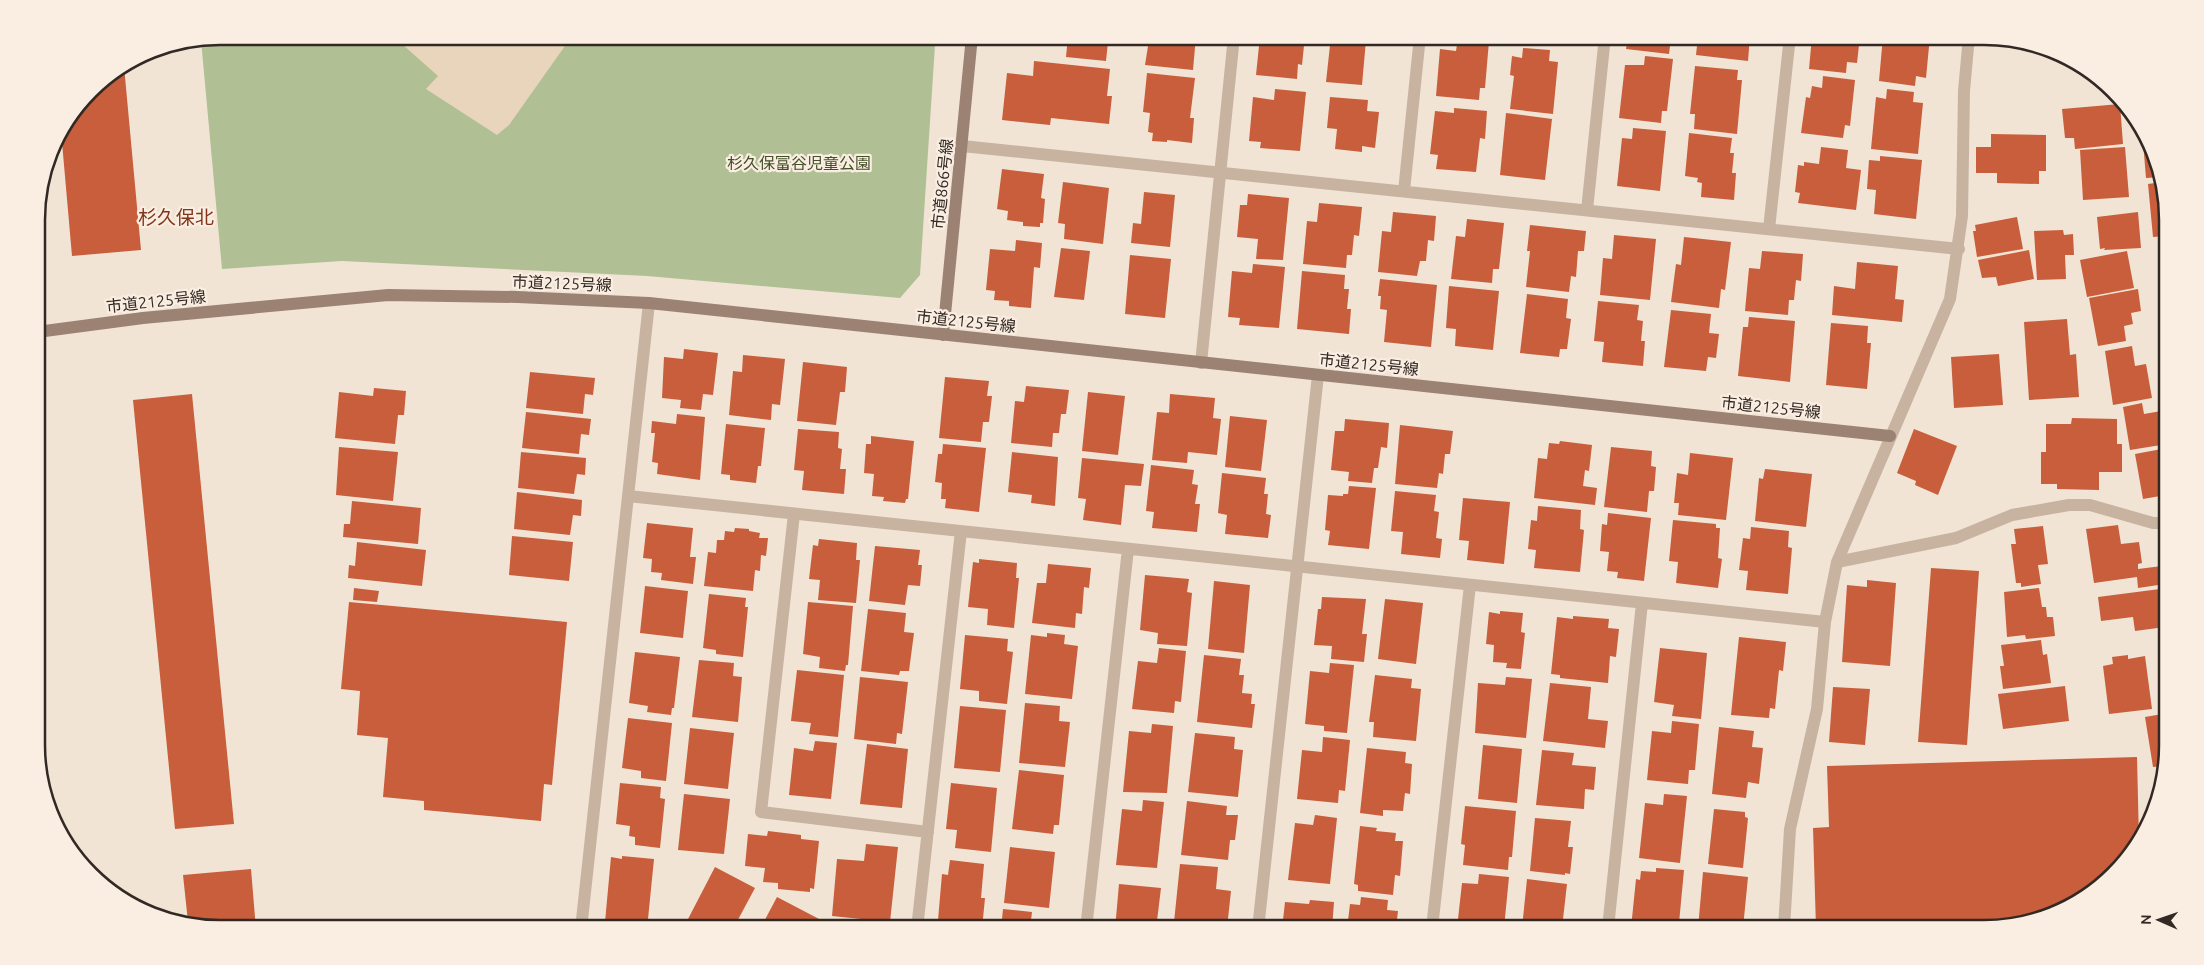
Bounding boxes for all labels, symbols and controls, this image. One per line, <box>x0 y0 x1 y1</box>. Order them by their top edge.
street label: 市道866号線 <box>928 138 956 230</box>
park label: 杉久保富谷児童公園 <box>727 154 871 172</box>
district label: 杉久保北 <box>138 206 214 228</box>
street label: 市道2125号線 <box>512 272 612 294</box>
street label: 市道2125号線 <box>105 287 207 315</box>
street label: 市道2125号線 <box>915 307 1017 335</box>
street label: 市道2125号線 <box>1318 350 1420 378</box>
street label: 市道2125号線 <box>1720 393 1822 421</box>
north arrow <box>2134 895 2184 945</box>
text: N <box>2138 914 2154 925</box>

